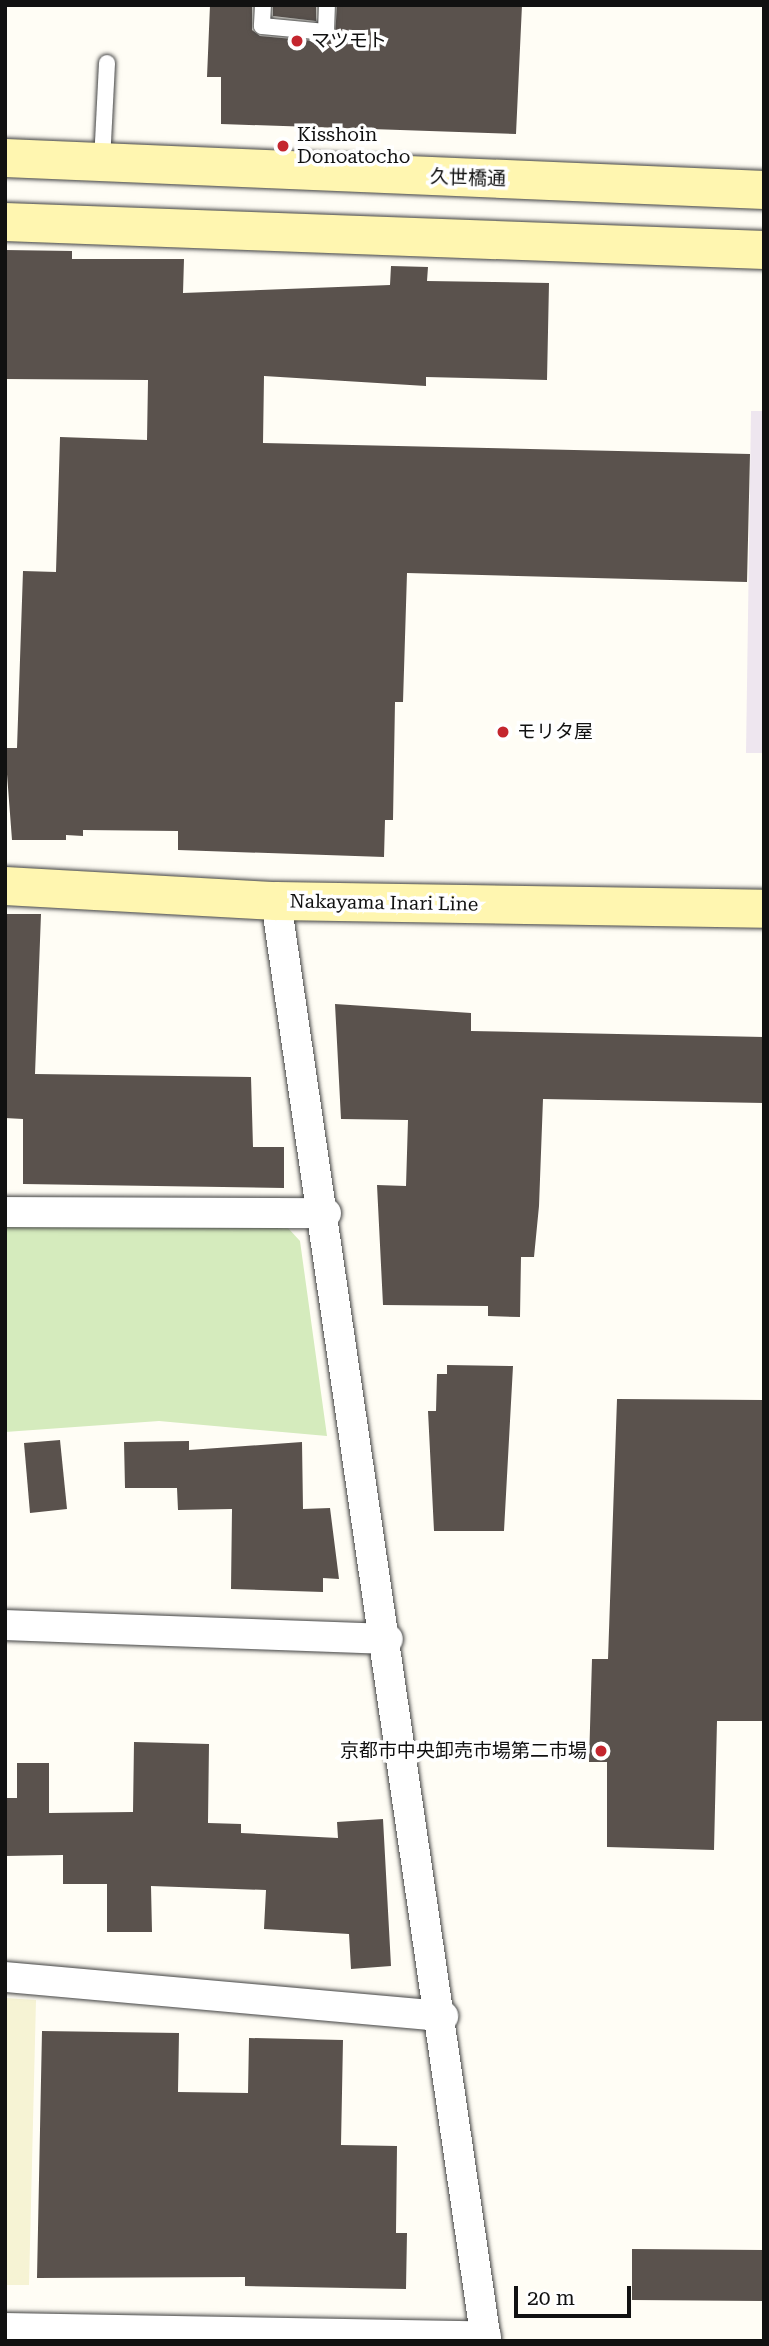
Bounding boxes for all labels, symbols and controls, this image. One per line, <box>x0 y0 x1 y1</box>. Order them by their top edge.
place label: マツモト <box>311 30 387 52</box>
marker: マツモト <box>289 33 305 49</box>
place label: Kisshoin Donoatocho <box>297 124 410 168</box>
marker: Kisshoin Donoatocho <box>275 138 291 154</box>
street label: 久世橋通 <box>430 165 506 191</box>
place label: モリタ屋 <box>517 721 593 743</box>
marker: モリタ屋 <box>495 724 511 740</box>
street label: Nakayama Inari Line <box>289 890 479 916</box>
place label: 京都市中央卸売市場第二市場 <box>340 1740 587 1762</box>
marker: 京都市中央卸売市場第二市場 <box>593 1743 609 1759</box>
scale bar <box>517 2272 634 2316</box>
text: 20 m <box>527 2286 575 2310</box>

